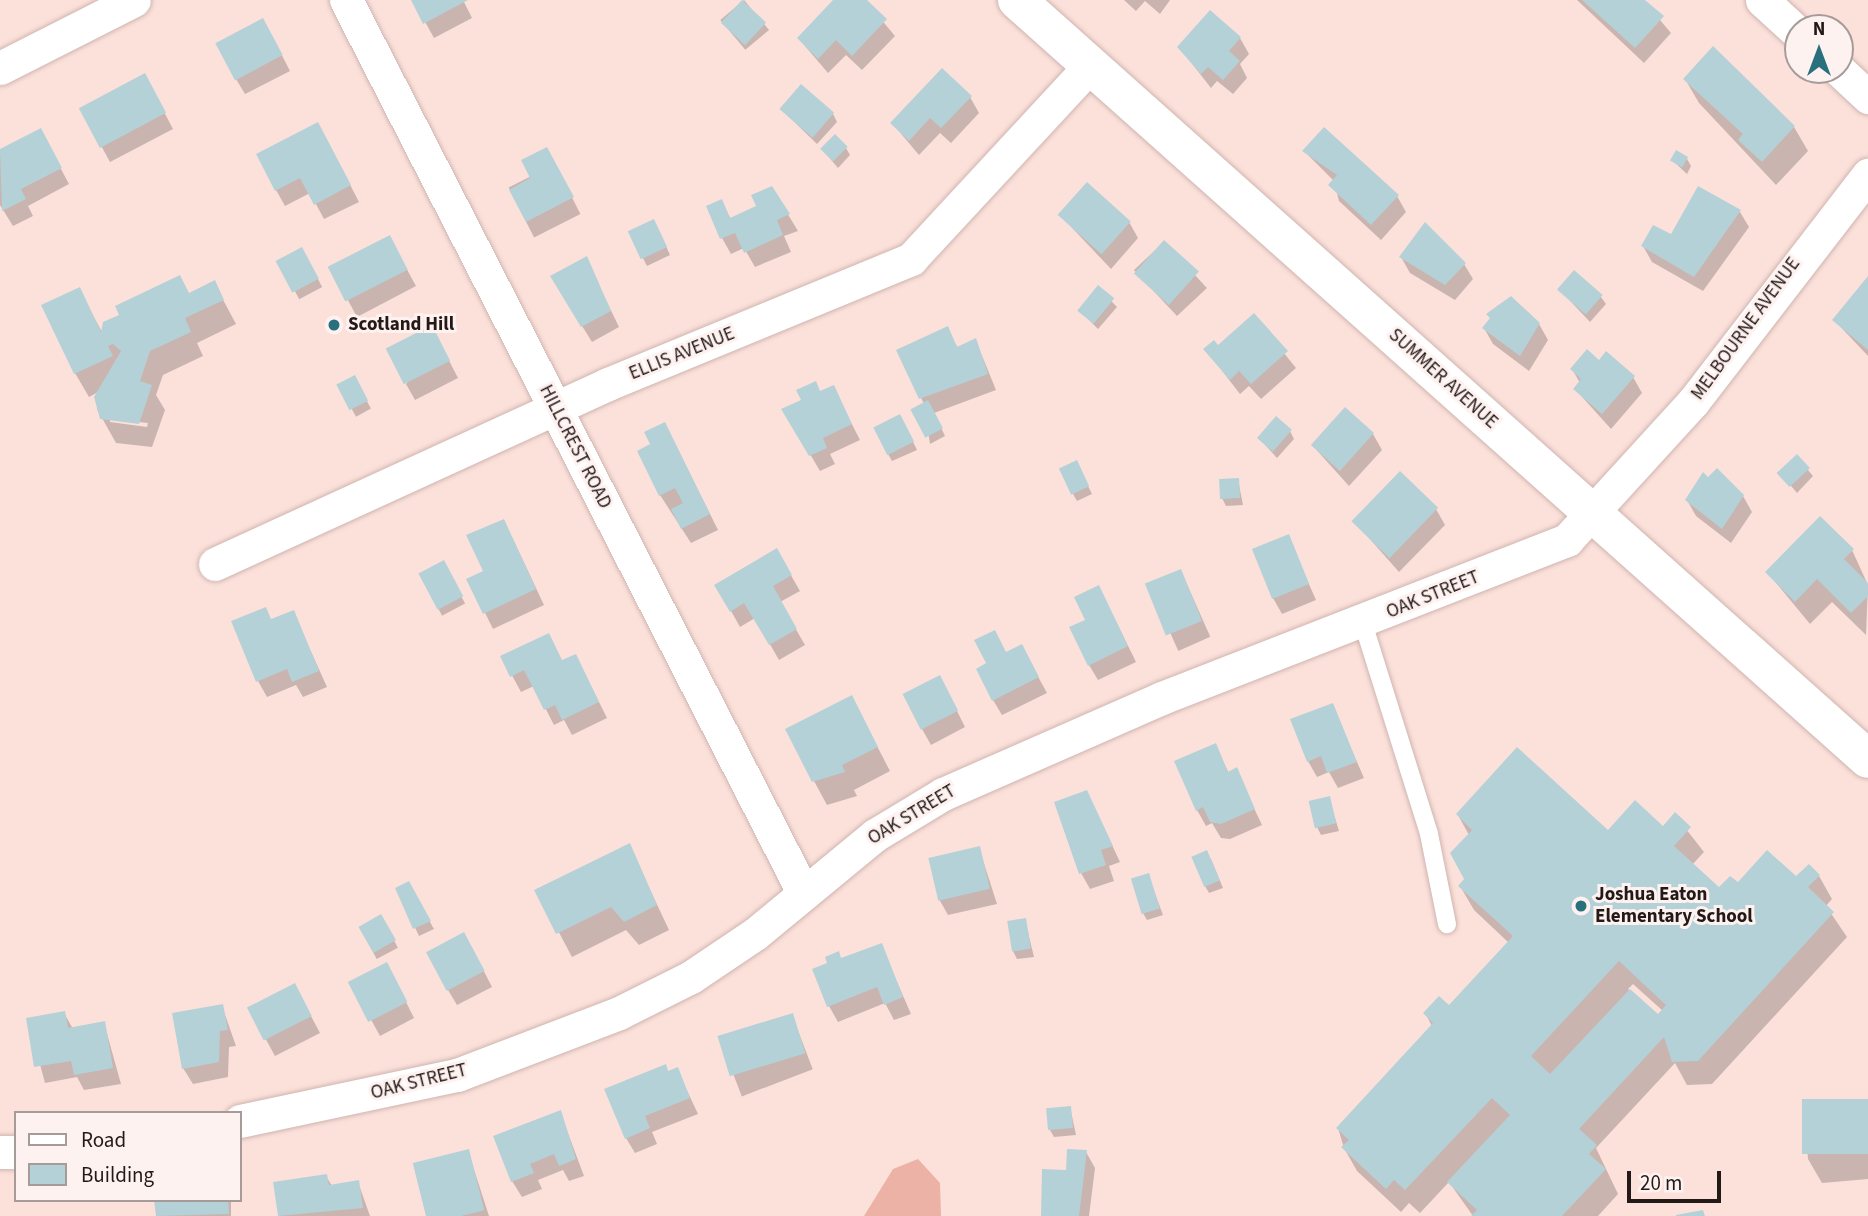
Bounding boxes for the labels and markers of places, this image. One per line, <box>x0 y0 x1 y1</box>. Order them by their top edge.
place label: Scotland Hill <box>348 314 454 336</box>
marker: Scotland Hill <box>326 317 342 333</box>
place label: Joshua Eaton Elementary School <box>1595 884 1753 928</box>
marker: Joshua Eaton Elementary School <box>1573 898 1589 914</box>

